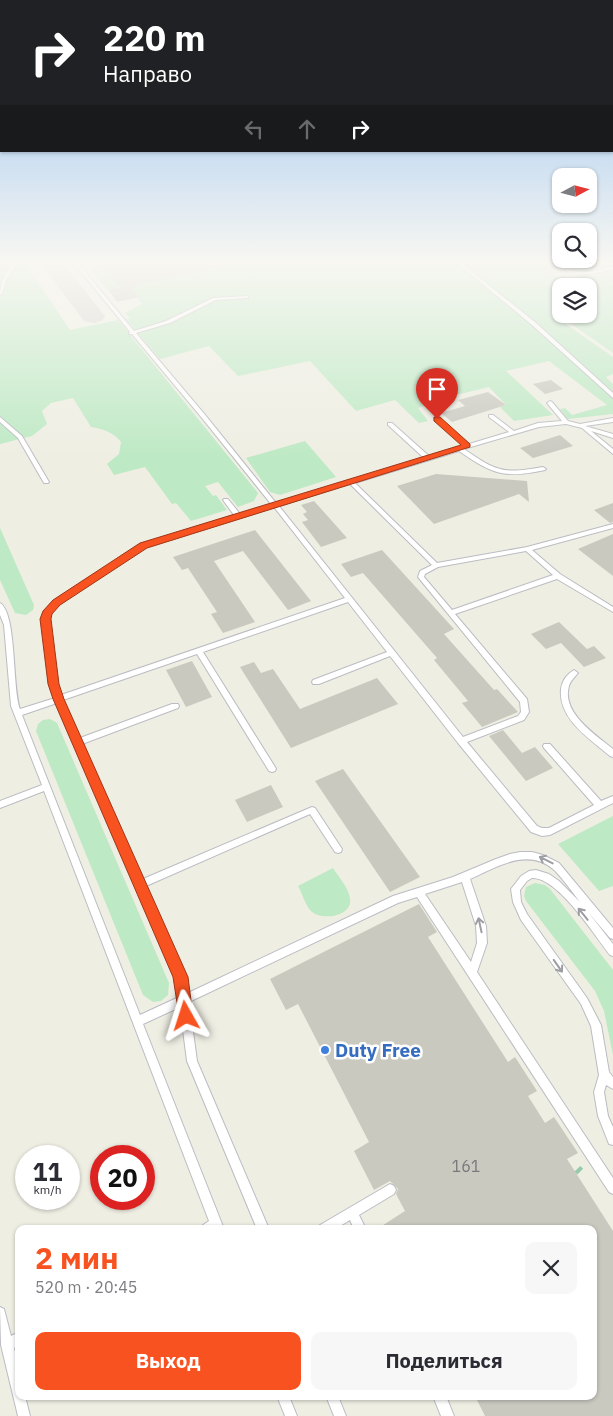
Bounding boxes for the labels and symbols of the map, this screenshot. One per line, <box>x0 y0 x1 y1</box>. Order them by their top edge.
north arrow <box>552 168 598 212</box>
pin <box>416 368 458 419</box>
one-way arrow <box>538 855 553 865</box>
one-way arrow <box>577 908 588 921</box>
one-way arrow <box>475 918 484 934</box>
one-way arrow <box>553 959 564 972</box>
position arrow <box>159 989 211 1041</box>
place label: Duty Free <box>335 1038 421 1062</box>
marker: Duty Free <box>319 1044 331 1056</box>
speed limit sign: 20 <box>90 1145 155 1210</box>
house number: 161 <box>452 1156 480 1176</box>

